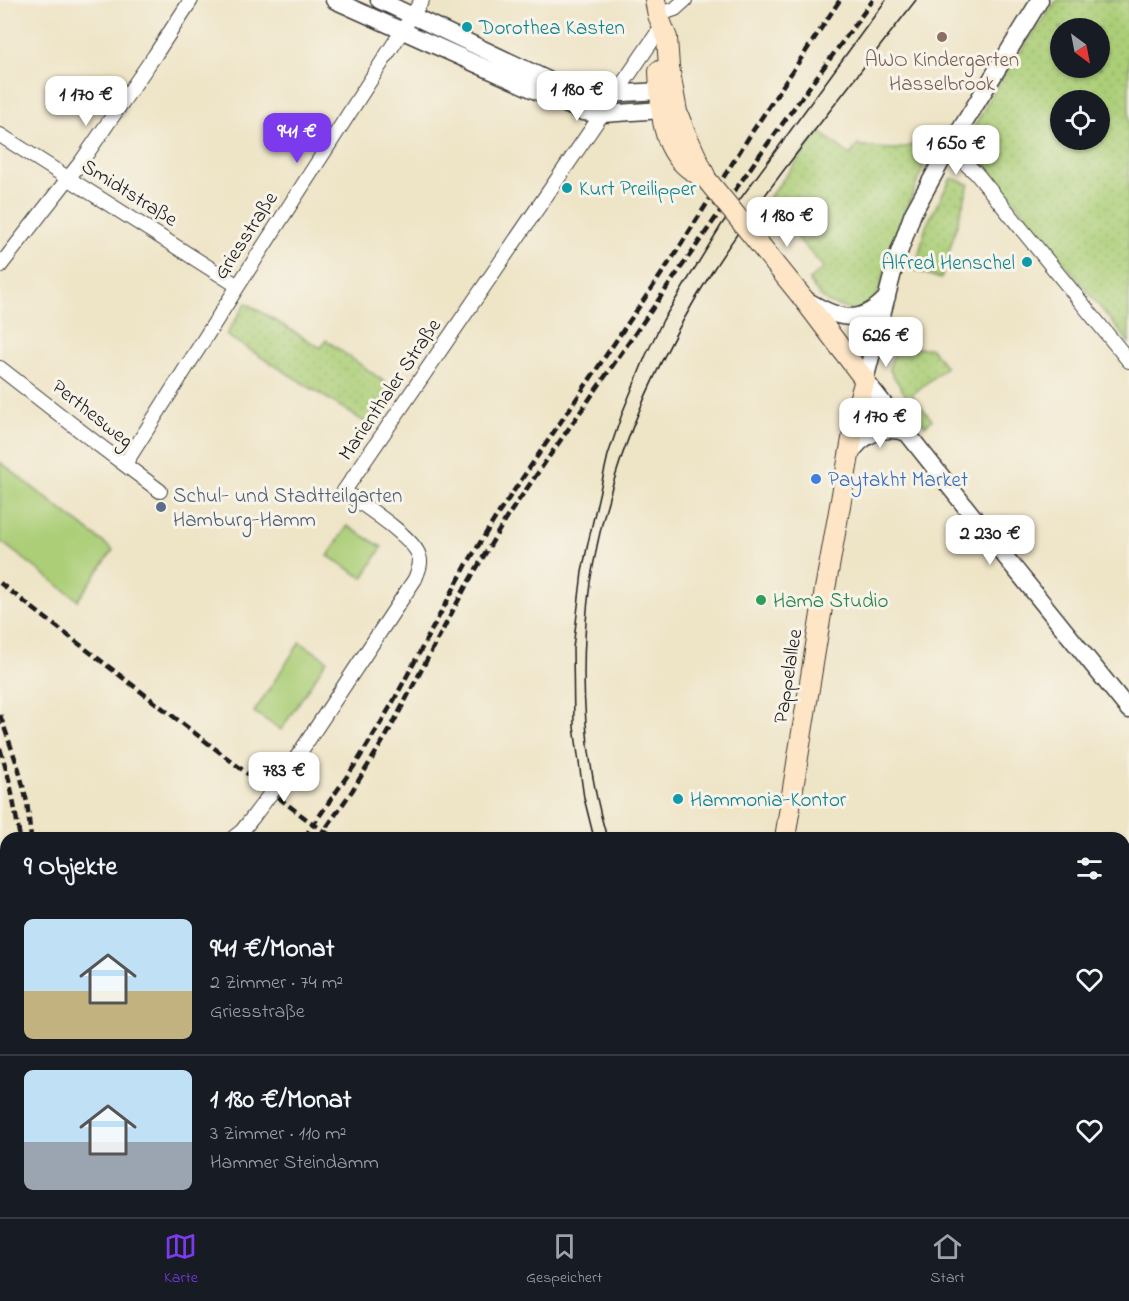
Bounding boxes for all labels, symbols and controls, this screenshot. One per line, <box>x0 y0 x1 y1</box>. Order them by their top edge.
place label: Dorothea Kasten <box>478 14 625 44</box>
north arrow <box>1050 18 1110 78</box>
map controls <box>1050 18 1110 150</box>
marker: Dorothea Kasten <box>460 20 474 34</box>
marker: AWO Kindergarten Hasselbrook <box>935 30 949 44</box>
place label: AWO Kindergarten Hasselbrook <box>865 46 1019 100</box>
pin: 1 180 € <box>522 71 632 122</box>
pin: 1 170 € <box>31 76 141 127</box>
text: 1 180 € <box>551 76 603 105</box>
text: 1 170 € <box>59 81 113 110</box>
button: locate <box>1050 90 1110 150</box>
pin: 941 € <box>255 113 339 164</box>
text: 941 € <box>277 118 317 147</box>
pin: 1 650 € <box>901 125 1011 176</box>
text: 1 650 € <box>926 130 986 159</box>
street label: Smidtstraße <box>75 152 183 235</box>
place label: Kurt Preilipper <box>579 175 697 205</box>
marker: Kurt Preilipper <box>560 181 574 195</box>
street label: Griesstraße <box>207 186 287 286</box>
pin: 1 180 € <box>732 197 842 248</box>
text: 1 180 € <box>761 202 813 231</box>
place label: Alfred Henschel <box>882 249 1015 279</box>
marker: Alfred Henschel <box>1020 255 1034 269</box>
street label: Marienthaler Straße <box>332 312 450 467</box>
pin: 626 € <box>844 317 928 368</box>
text: 626 € <box>863 322 909 351</box>
street label: Perthesweg <box>43 373 139 458</box>
pin: 1 170 € <box>825 398 935 449</box>
text: 1 170 € <box>853 403 907 432</box>
place label: Paytakht Market <box>828 466 968 498</box>
marker: Paytakht Market <box>809 472 823 486</box>
place label: Schul- und Stadtteilgarten Hamburg-Hamm <box>173 482 402 538</box>
marker: Schul- und Stadtteilgarten Hamburg-Hamm <box>154 500 168 514</box>
pin: 2 230 € <box>935 515 1045 566</box>
text: 2 230 € <box>960 520 1020 549</box>
place label: Hama Studio <box>773 587 888 617</box>
marker: Hama Studio <box>754 593 768 607</box>
street label: Pappelallee <box>767 626 811 726</box>
pin: 783 € <box>242 752 326 803</box>
text: 783 € <box>263 757 305 786</box>
place label: Hammonia-Kontor <box>690 786 847 816</box>
marker: Hammonia-Kontor <box>671 792 685 806</box>
text: 9 Objekte <box>24 849 117 887</box>
icon: filters <box>1073 852 1106 885</box>
text: 941 €/Monat <box>210 931 334 969</box>
icon: home <box>72 943 144 1015</box>
icon: heart <box>1073 963 1106 996</box>
text: 2 Zimmer · 74 m² <box>210 969 343 998</box>
text: Griesstraße <box>210 998 305 1027</box>
text: 1 180 €/Monat <box>210 1082 352 1120</box>
icon: home <box>72 1094 144 1166</box>
icon: heart <box>1073 1114 1106 1147</box>
text: 3 Zimmer · 110 m² <box>210 1120 347 1149</box>
text: Hammer Steindamm <box>210 1149 379 1178</box>
tab: Karte <box>164 1230 198 1290</box>
tab: Gespeichert <box>526 1230 602 1290</box>
tab: Start <box>930 1230 965 1290</box>

